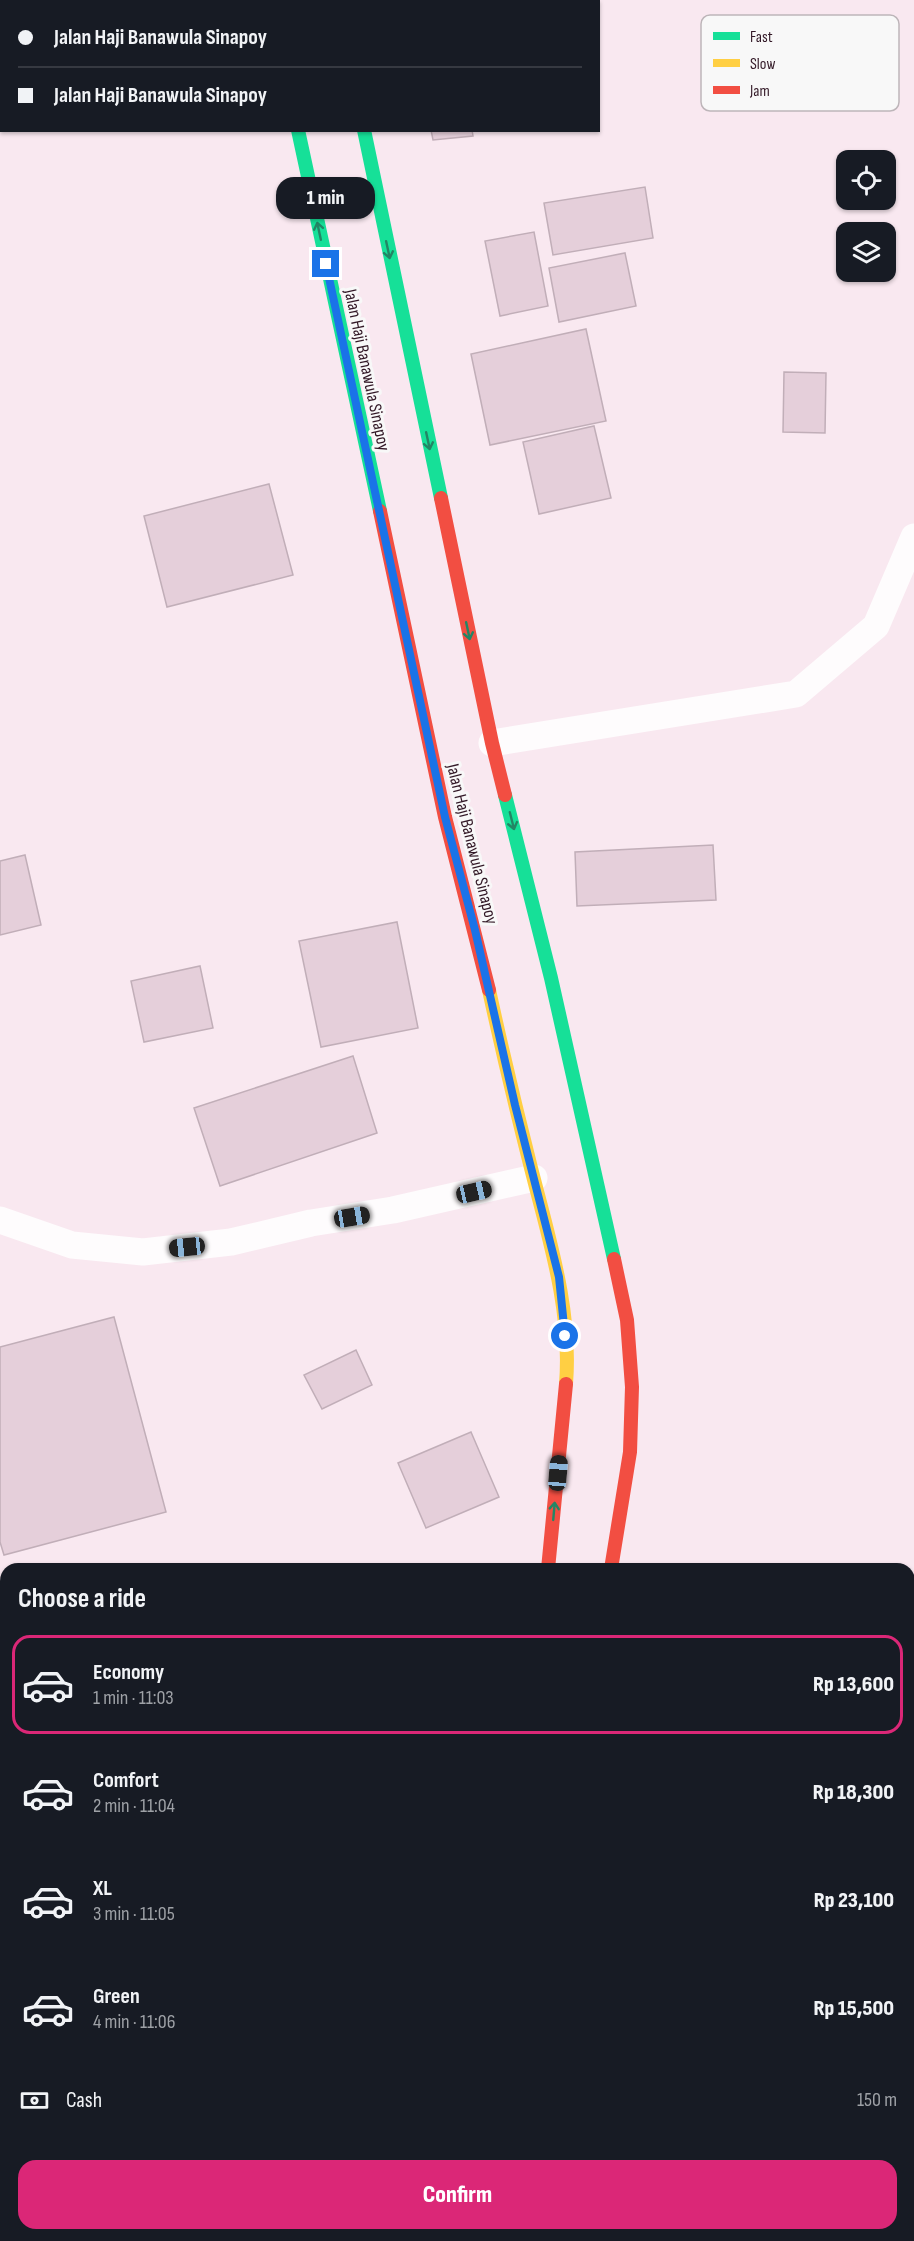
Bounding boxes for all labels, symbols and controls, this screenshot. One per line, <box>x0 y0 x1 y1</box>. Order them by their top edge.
legend <box>701 15 899 111</box>
text: Jalan Haji Banawula Sinapoy <box>54 24 267 51</box>
text: Fast <box>750 28 773 47</box>
text: Slow <box>750 55 775 74</box>
text: Jalan Haji Banawula Sinapoy <box>54 82 267 109</box>
text: Jam <box>749 82 770 101</box>
map controls <box>836 150 896 282</box>
button: locate <box>836 150 896 210</box>
callout: 1 min <box>276 177 376 219</box>
text: 1 min <box>306 186 345 210</box>
one-way arrow <box>313 222 324 242</box>
button: layers <box>836 222 896 282</box>
one-way arrow <box>383 240 395 259</box>
route end <box>312 250 339 277</box>
street label: Jalan Haji Banawula Sinapoy <box>339 286 394 453</box>
one-way arrow <box>423 430 434 450</box>
one-way arrow <box>463 622 475 641</box>
street label: Jalan Haji Banawula Sinapoy <box>442 761 502 926</box>
one-way arrow <box>506 811 518 830</box>
car <box>454 1179 494 1205</box>
car <box>333 1205 371 1229</box>
car <box>168 1236 206 1258</box>
route start <box>551 1322 578 1349</box>
car <box>547 1454 569 1492</box>
one-way arrow <box>549 1501 560 1521</box>
text: Choose a ride <box>18 1583 146 1615</box>
icon: car <box>21 1658 75 1712</box>
text: Economy <box>93 1659 164 1686</box>
text: Rp 13,600 <box>813 1671 894 1698</box>
text: 1 min · 11:03 <box>93 1686 174 1710</box>
icon: car <box>21 1766 75 1820</box>
text: Comfort <box>93 1767 159 1794</box>
text: Rp 18,300 <box>813 1779 894 1806</box>
text: 2 min · 11:04 <box>93 1794 175 1818</box>
icon: car <box>21 1874 75 1928</box>
text: XL <box>93 1875 112 1902</box>
text: Rp 23,100 <box>814 1887 894 1914</box>
text: 3 min · 11:05 <box>93 1902 175 1926</box>
icon: car <box>21 1982 75 2036</box>
text: Green <box>93 1983 140 2010</box>
text: Rp 15,500 <box>813 1995 894 2022</box>
text: 4 min · 11:06 <box>93 2010 175 2034</box>
icon: cash <box>18 2084 51 2117</box>
text: Cash <box>66 2087 102 2114</box>
text: 150 m <box>857 2088 897 2112</box>
button: Confirm <box>18 2160 897 2229</box>

